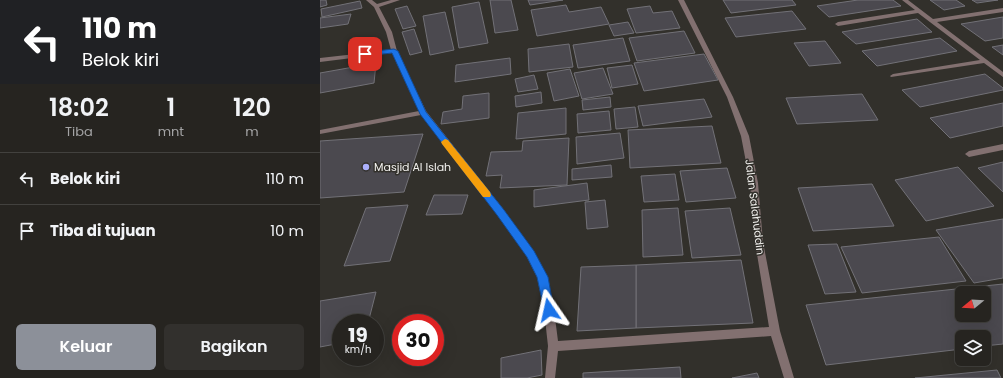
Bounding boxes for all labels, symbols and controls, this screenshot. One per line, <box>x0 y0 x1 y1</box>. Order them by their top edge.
text: 110 m <box>82 9 157 48</box>
icon: left <box>16 16 68 68</box>
pin <box>348 37 382 71</box>
icon: arrive <box>354 43 376 65</box>
text: Belok kiri <box>82 47 159 72</box>
text: 18:02 <box>49 91 109 124</box>
text: 1 <box>167 91 175 124</box>
text: 120 <box>233 91 271 124</box>
text: Tiba <box>65 122 93 141</box>
text: mnt <box>158 122 184 141</box>
text: m <box>245 122 259 141</box>
street label: Jalan Salahuddin <box>741 158 769 256</box>
place label: Masjid Al Islah <box>374 159 451 175</box>
marker: Masjid Al Islah <box>361 162 371 172</box>
icon: left <box>16 168 38 190</box>
text: Belok kiri <box>50 168 120 189</box>
text: 110 m <box>266 168 304 189</box>
icon: arrive <box>16 220 38 242</box>
text: Tiba di tujuan <box>50 220 156 241</box>
text: 10 m <box>270 220 304 241</box>
north arrow <box>955 286 991 322</box>
map controls <box>955 286 991 366</box>
position arrow <box>528 289 570 331</box>
speed limit sign: 30 <box>392 314 444 366</box>
text: 19 <box>348 321 368 349</box>
button: Keluar <box>16 324 156 370</box>
button: Bagikan <box>164 324 304 370</box>
button: layers <box>955 330 991 366</box>
text: km/h <box>345 342 371 357</box>

